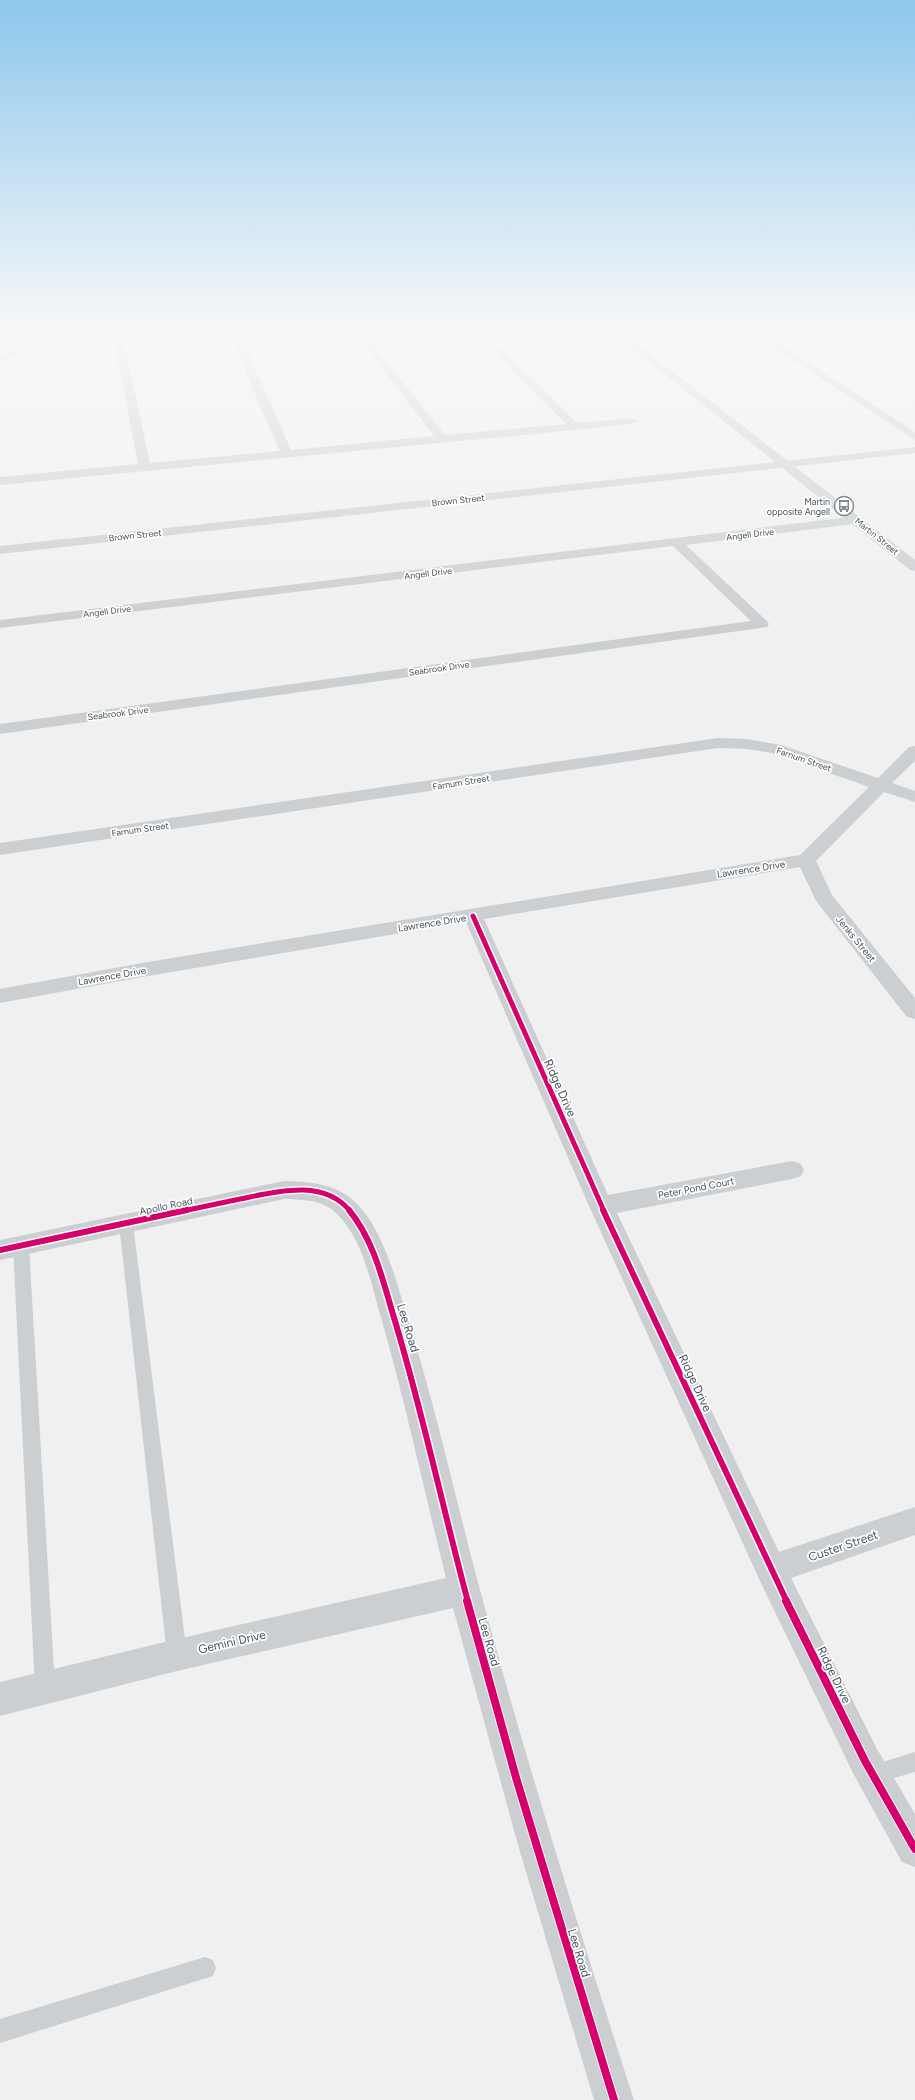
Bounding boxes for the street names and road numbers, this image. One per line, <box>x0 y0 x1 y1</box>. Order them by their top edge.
street label: Brown Street <box>431 492 486 508</box>
street label: Martin Street <box>853 515 902 557</box>
street label: Angell Drive <box>725 526 775 542</box>
street label: Brown Street <box>108 527 163 543</box>
street label: Angell Drive <box>403 565 453 581</box>
street label: Angell Drive <box>82 603 132 619</box>
street label: Seabrook Drive <box>408 658 470 678</box>
street label: Seabrook Drive <box>87 704 149 722</box>
street label: Farnum Street <box>775 744 834 774</box>
street label: Farnum Street <box>432 772 491 792</box>
street label: Farnum Street <box>111 819 170 838</box>
street label: Lawrence Drive <box>716 857 787 881</box>
street label: Lawrence Drive <box>397 911 468 935</box>
street label: Jenks Street <box>833 913 879 965</box>
street label: Lawrence Drive <box>77 964 148 988</box>
street label: Ridge Drive <box>541 1057 579 1119</box>
street label: Peter Pond Court <box>657 1174 735 1202</box>
street label: Apollo Road <box>138 1194 194 1218</box>
street label: Lee Road <box>394 1302 422 1354</box>
street label: Ridge Drive <box>676 1352 715 1414</box>
street label: Custer Street <box>806 1527 880 1564</box>
street label: Lee Road <box>475 1616 503 1668</box>
street label: Gemini Drive <box>197 1627 268 1657</box>
street label: Ridge Drive <box>814 1644 854 1706</box>
street label: Lee Road <box>565 1927 593 1979</box>

